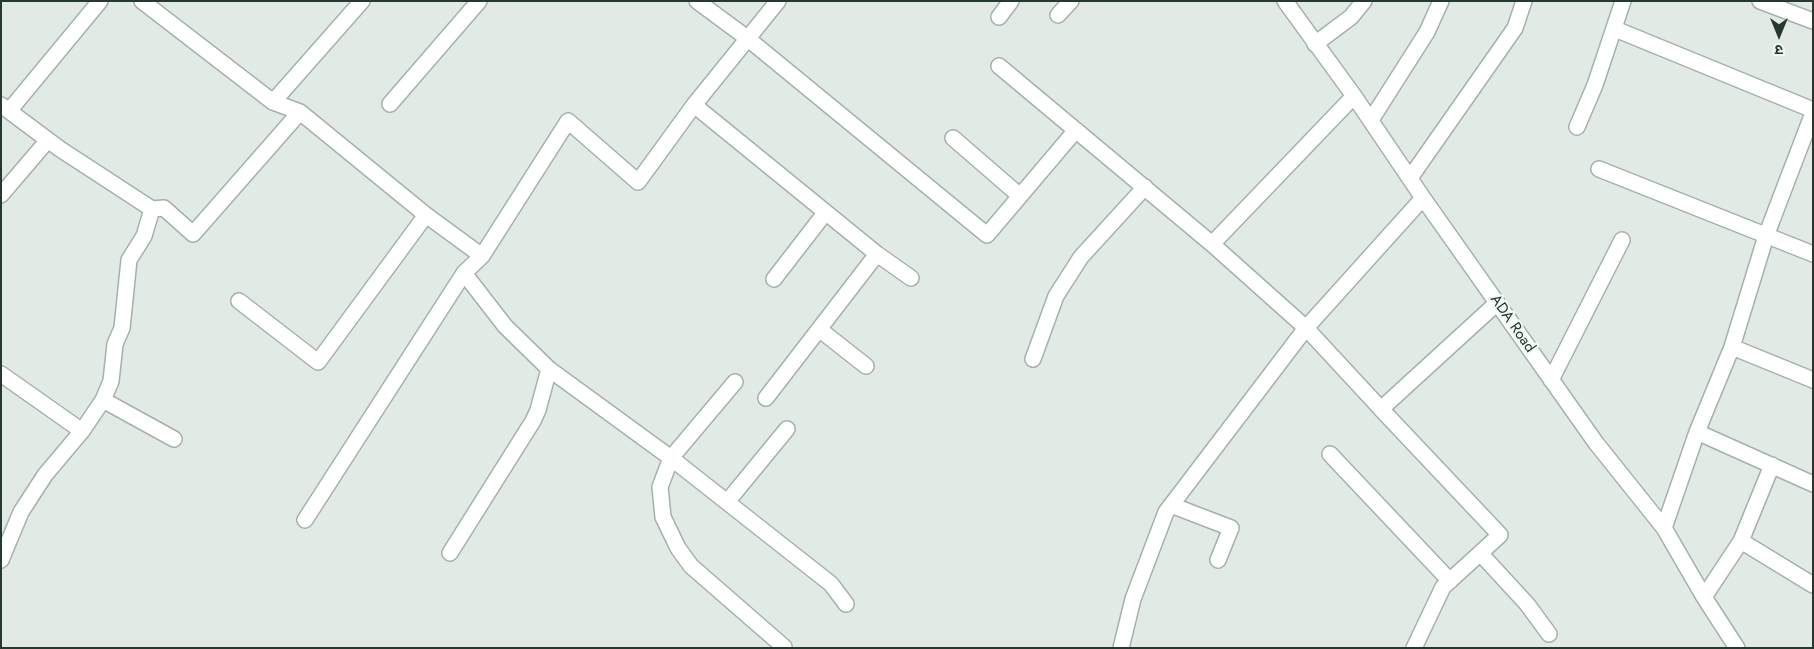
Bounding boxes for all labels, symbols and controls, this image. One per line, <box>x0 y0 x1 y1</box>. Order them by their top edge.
north arrow <box>1754 10 1804 60</box>
text: उ <box>1775 40 1783 60</box>
street label: ADA Road <box>1486 292 1538 356</box>

